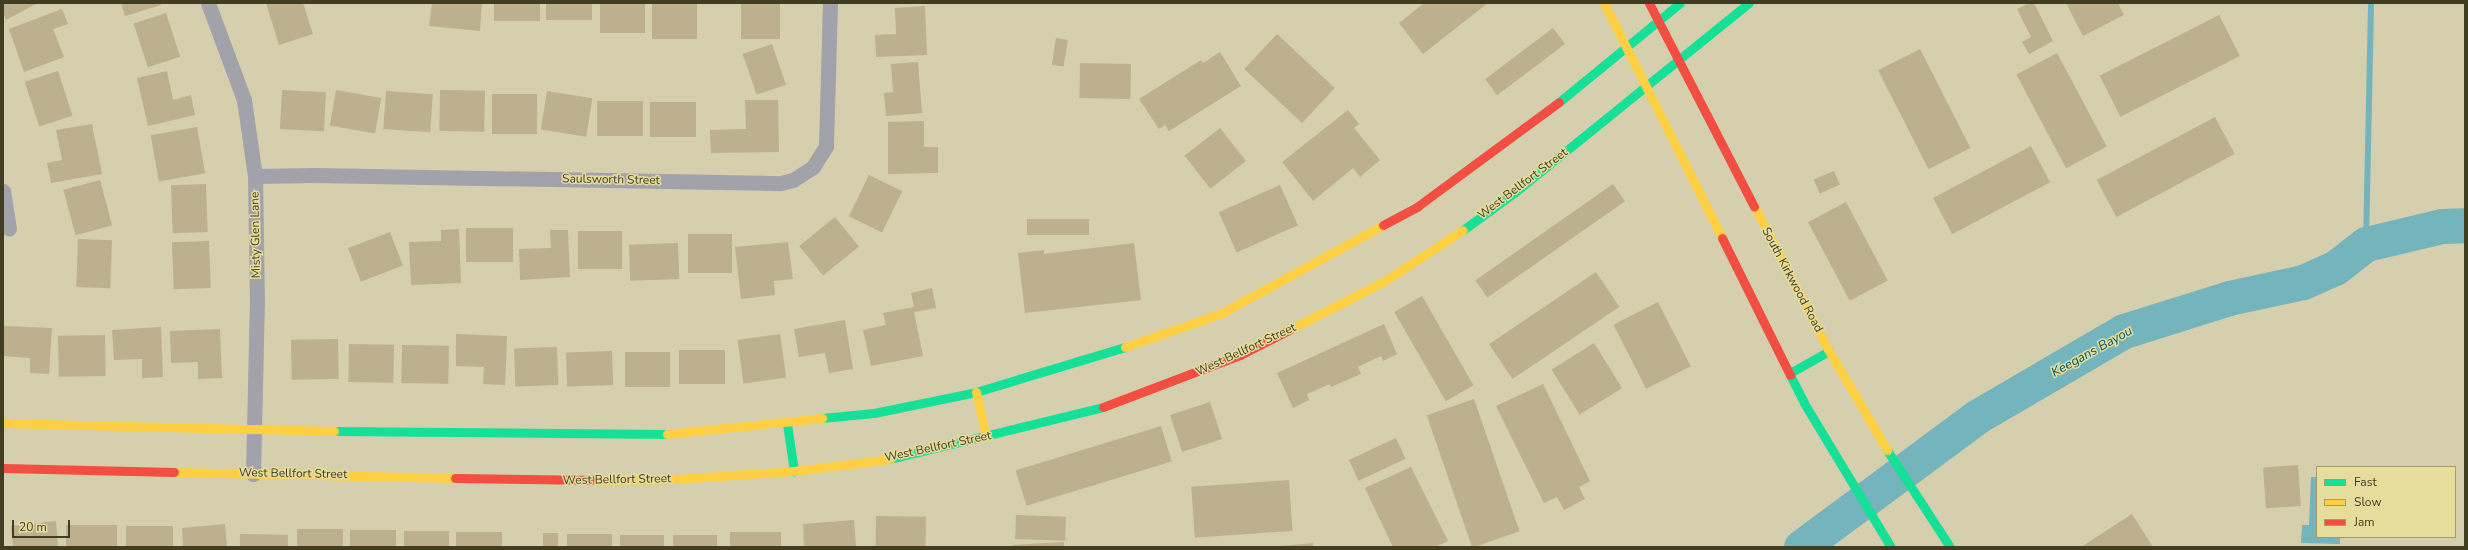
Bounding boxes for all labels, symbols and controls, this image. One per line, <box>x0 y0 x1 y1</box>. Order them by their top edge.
street label: West Bellfort Street <box>1475 146 1571 222</box>
street label: Saulsworth Street <box>562 172 660 188</box>
street label: Misty Glen Lane <box>248 191 264 279</box>
street label: South Kirkwood Road <box>1758 225 1826 335</box>
street label: West Bellfort Street <box>1194 321 1298 379</box>
water label: Keegans Bayou <box>2049 323 2135 381</box>
street label: West Bellfort Street <box>883 429 993 465</box>
street label: West Bellfort Street <box>239 466 347 482</box>
legend <box>2316 466 2456 538</box>
street label: West Bellfort Street <box>563 472 671 488</box>
text: Fast <box>2354 474 2377 490</box>
text: Slow <box>2354 494 2382 510</box>
scale bar <box>14 512 72 538</box>
text: Jam <box>2354 514 2375 530</box>
text: 20 m <box>19 519 47 535</box>

